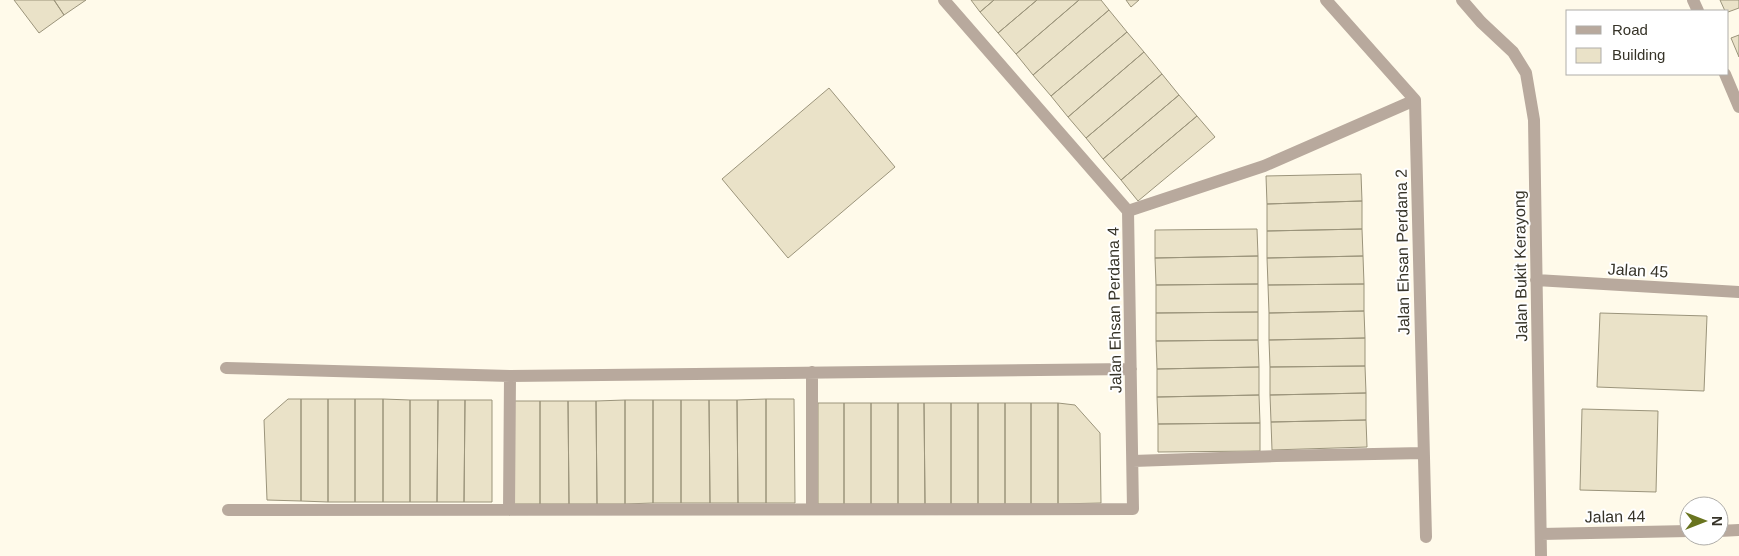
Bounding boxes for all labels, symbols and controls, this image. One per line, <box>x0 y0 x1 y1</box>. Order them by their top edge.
legend <box>1566 10 1729 75</box>
text: Road <box>1612 21 1648 38</box>
text: Building <box>1612 46 1665 63</box>
street label: Jalan Ehsan Perdana 2 <box>1393 169 1412 335</box>
street label: Jalan Bukit Kerayong <box>1511 190 1530 342</box>
street label: Jalan Ehsan Perdana 4 <box>1105 227 1124 393</box>
street label: Jalan 45 <box>1607 260 1669 281</box>
north arrow <box>1679 496 1729 546</box>
street label: Jalan 44 <box>1585 507 1645 526</box>
text: N <box>1709 516 1725 526</box>

